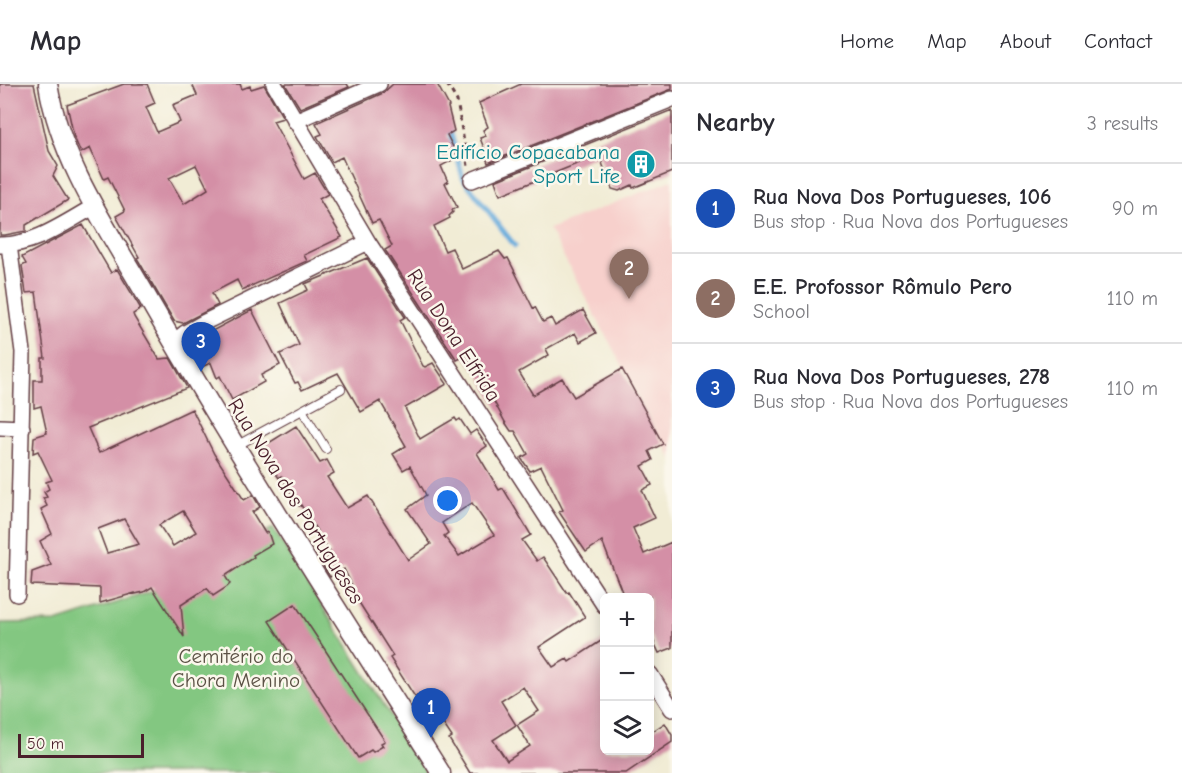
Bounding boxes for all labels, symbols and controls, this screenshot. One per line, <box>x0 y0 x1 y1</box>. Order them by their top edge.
text: Map <box>30 25 81 57</box>
text: Home <box>840 29 894 53</box>
text: Map <box>927 29 967 53</box>
text: About <box>1000 29 1051 53</box>
text: Contact <box>1084 29 1152 53</box>
text: Nearby <box>696 108 775 138</box>
text: 3 results <box>1087 112 1158 135</box>
place label: Edifício Copacabana Sport Life <box>436 140 620 188</box>
building icon: Edifício Copacabana Sport Life <box>625 148 657 180</box>
text: Rua Nova Dos Portugueses, 106 <box>753 184 1052 210</box>
text: 1 <box>712 197 719 220</box>
text: 90 m <box>1112 197 1158 220</box>
text: Bus stop · Rua Nova dos Portugueses <box>753 210 1068 233</box>
pin: 2 <box>610 250 648 299</box>
street label: Rua Dona Elfrida <box>402 264 506 406</box>
text: E.E. Profossor Rômulo Pero <box>753 274 1012 300</box>
text: 2 <box>711 287 720 310</box>
text: 110 m <box>1107 287 1158 310</box>
text: School <box>753 300 810 323</box>
pin: 3 <box>182 322 220 372</box>
text: Rua Nova Dos Portugueses, 278 <box>753 364 1050 390</box>
text: 3 <box>711 377 720 400</box>
text: 110 m <box>1107 377 1158 400</box>
text: Bus stop · Rua Nova dos Portugueses <box>753 390 1068 413</box>
street label: Rua Nova dos Portugueses <box>223 394 369 608</box>
your location <box>433 486 462 515</box>
map controls <box>600 593 654 755</box>
button: + <box>600 593 654 647</box>
park label: Cemitério do Chora Menino <box>172 644 300 692</box>
button: − <box>600 647 654 701</box>
pin: 1 <box>412 688 450 738</box>
button: layers <box>600 701 654 755</box>
scale bar <box>18 731 144 758</box>
text: 50 m <box>27 735 64 753</box>

